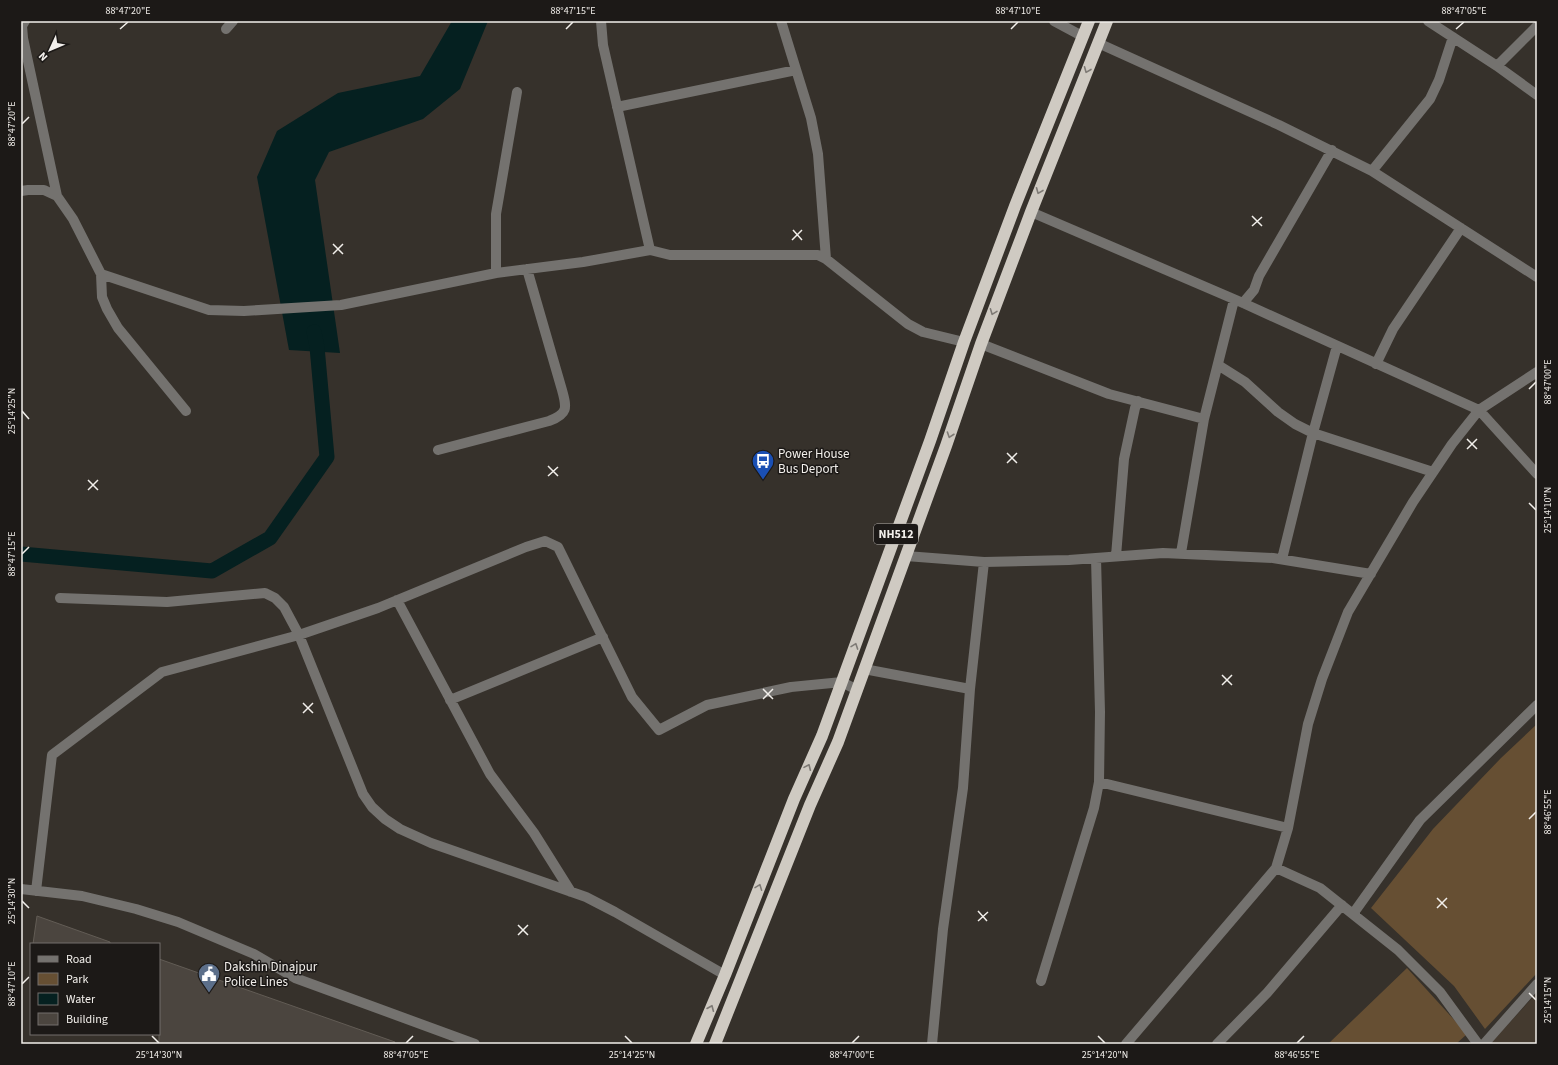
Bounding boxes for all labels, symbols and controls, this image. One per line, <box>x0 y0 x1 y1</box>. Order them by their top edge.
text: 88°47'20"E <box>105 4 151 18</box>
text: 88°47'15"E <box>550 4 596 18</box>
text: 88°47'10"E <box>995 4 1041 18</box>
text: 88°47'05"E <box>1441 4 1487 18</box>
north arrow <box>30 30 70 70</box>
text: N <box>35 49 51 64</box>
one-way arrow <box>1083 67 1091 74</box>
text: 88°47'20"E <box>5 101 19 147</box>
one-way arrow <box>1035 188 1043 195</box>
one-way arrow <box>989 309 997 316</box>
text: 88°47'00"E <box>1541 359 1555 405</box>
text: 25°14'25"N <box>5 388 19 434</box>
one-way arrow <box>946 432 954 439</box>
place label: Power House Bus Deport <box>778 445 849 478</box>
bus stop icon: Power House Bus Deport <box>750 448 776 481</box>
text: 25°14'10"N <box>1541 487 1555 533</box>
road number: NH512 <box>874 524 918 544</box>
text: 88°47'15"E <box>5 531 19 577</box>
one-way arrow <box>850 642 859 649</box>
one-way arrow <box>803 764 811 771</box>
text: 88°46'55"E <box>1541 789 1555 835</box>
text: 25°14'30"N <box>5 878 19 924</box>
one-way arrow <box>755 884 763 891</box>
legend <box>30 943 160 1035</box>
text: Road <box>66 951 92 968</box>
place label: Dakshin Dinajpur Police Lines <box>224 958 318 991</box>
text: 88°47'10"E <box>5 961 19 1007</box>
public building icon: Dakshin Dinajpur Police Lines <box>196 961 222 994</box>
text: Park <box>66 971 88 988</box>
text: 25°14'15"N <box>1541 977 1555 1023</box>
text: Water <box>66 991 96 1008</box>
one-way arrow <box>706 1005 714 1013</box>
text: Building <box>66 1011 108 1028</box>
text: 25°14'30"N <box>136 1048 182 1062</box>
text: 88°47'05"E <box>383 1048 429 1062</box>
text: 25°14'25"N <box>609 1048 655 1062</box>
text: 88°47'00"E <box>829 1048 875 1062</box>
text: 25°14'20"N <box>1082 1048 1128 1062</box>
text: 88°46'55"E <box>1274 1048 1320 1062</box>

